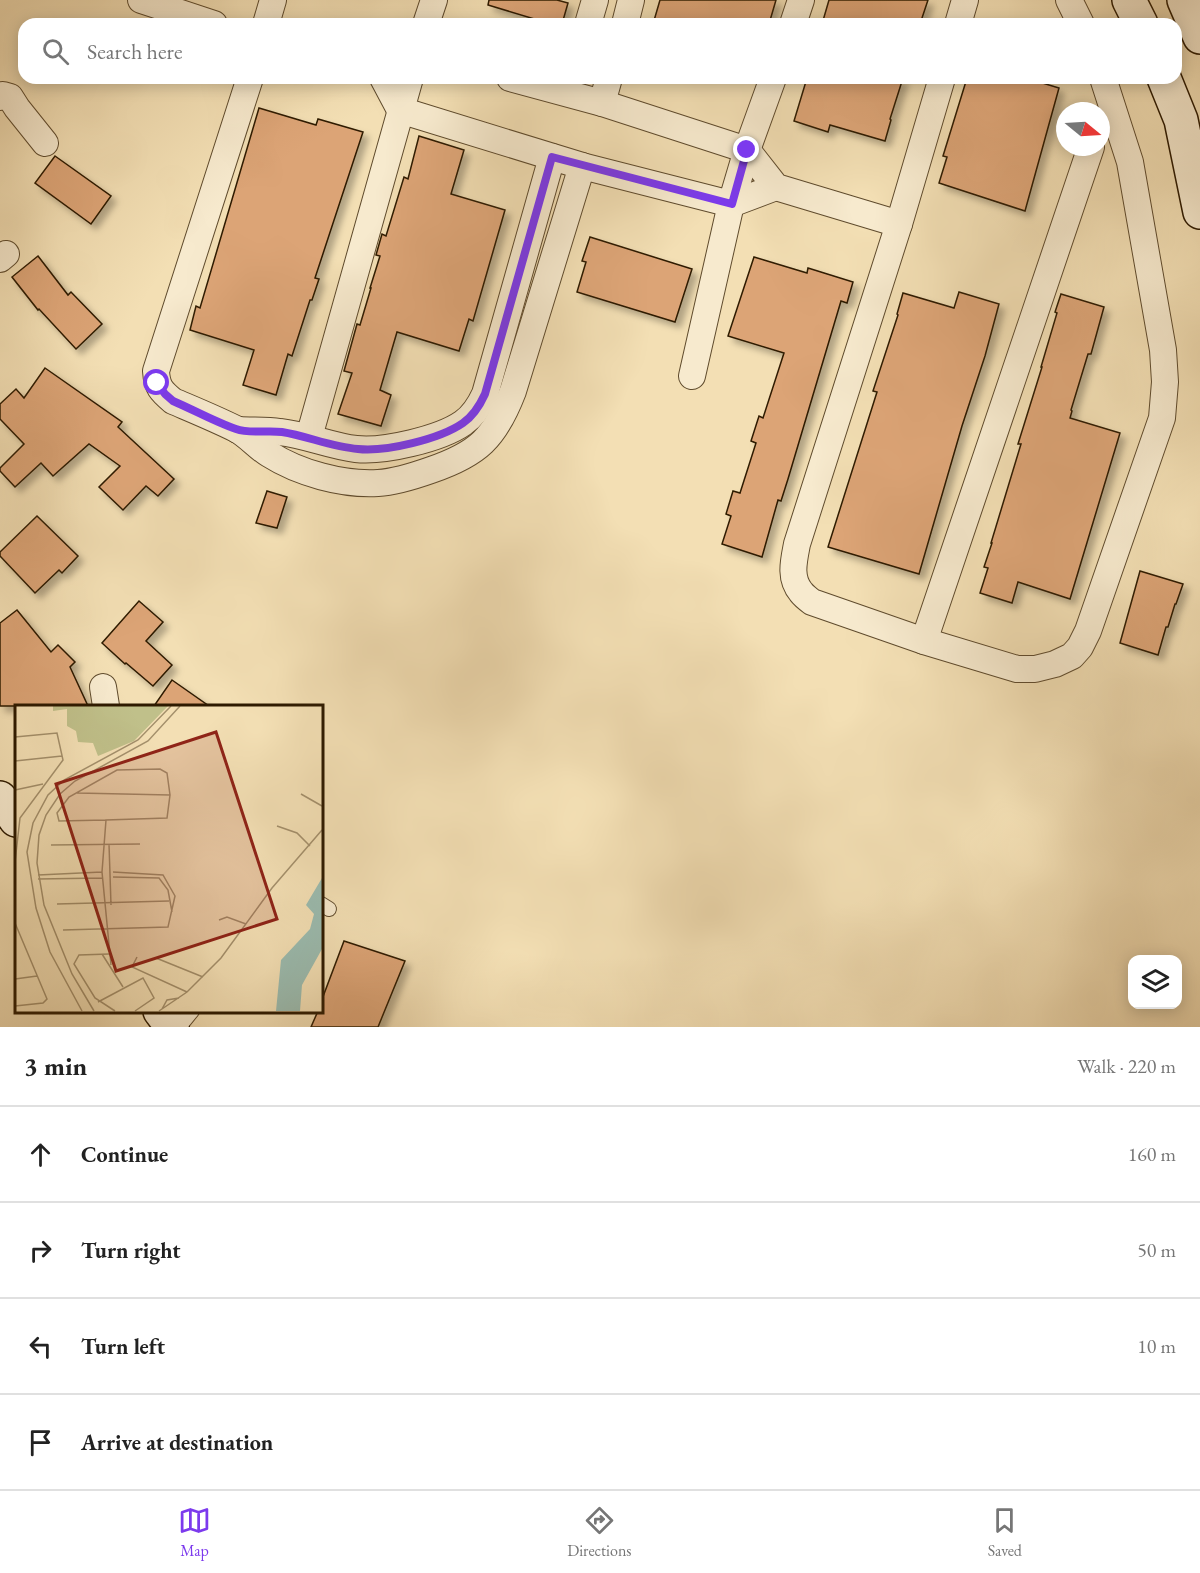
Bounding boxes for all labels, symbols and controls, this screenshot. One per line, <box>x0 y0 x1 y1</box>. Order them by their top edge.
search box <box>18 18 1182 84</box>
icon: search <box>39 35 72 68</box>
text: Search here <box>87 37 182 66</box>
north arrow <box>1056 102 1110 156</box>
route end <box>733 136 759 162</box>
route start <box>143 369 169 395</box>
inset map <box>15 705 322 1012</box>
map controls <box>1128 955 1182 1009</box>
button: layers <box>1128 955 1182 1009</box>
text: 3 min <box>24 1049 87 1083</box>
text: Walk · 220 m <box>1077 1053 1176 1079</box>
icon: ahead <box>24 1138 57 1171</box>
text: Continue <box>81 1140 168 1169</box>
text: 160 m <box>1128 1141 1176 1167</box>
icon: right <box>24 1234 57 1267</box>
text: Turn right <box>81 1236 180 1265</box>
text: 50 m <box>1137 1237 1176 1263</box>
icon: left <box>24 1330 57 1363</box>
text: Turn left <box>81 1332 165 1361</box>
text: 10 m <box>1137 1333 1176 1359</box>
icon: arrive <box>24 1426 57 1459</box>
text: Arrive at destination <box>81 1428 273 1457</box>
tab: Map <box>178 1504 211 1561</box>
tab: Directions <box>567 1504 632 1561</box>
tab: Saved <box>988 1504 1022 1561</box>

